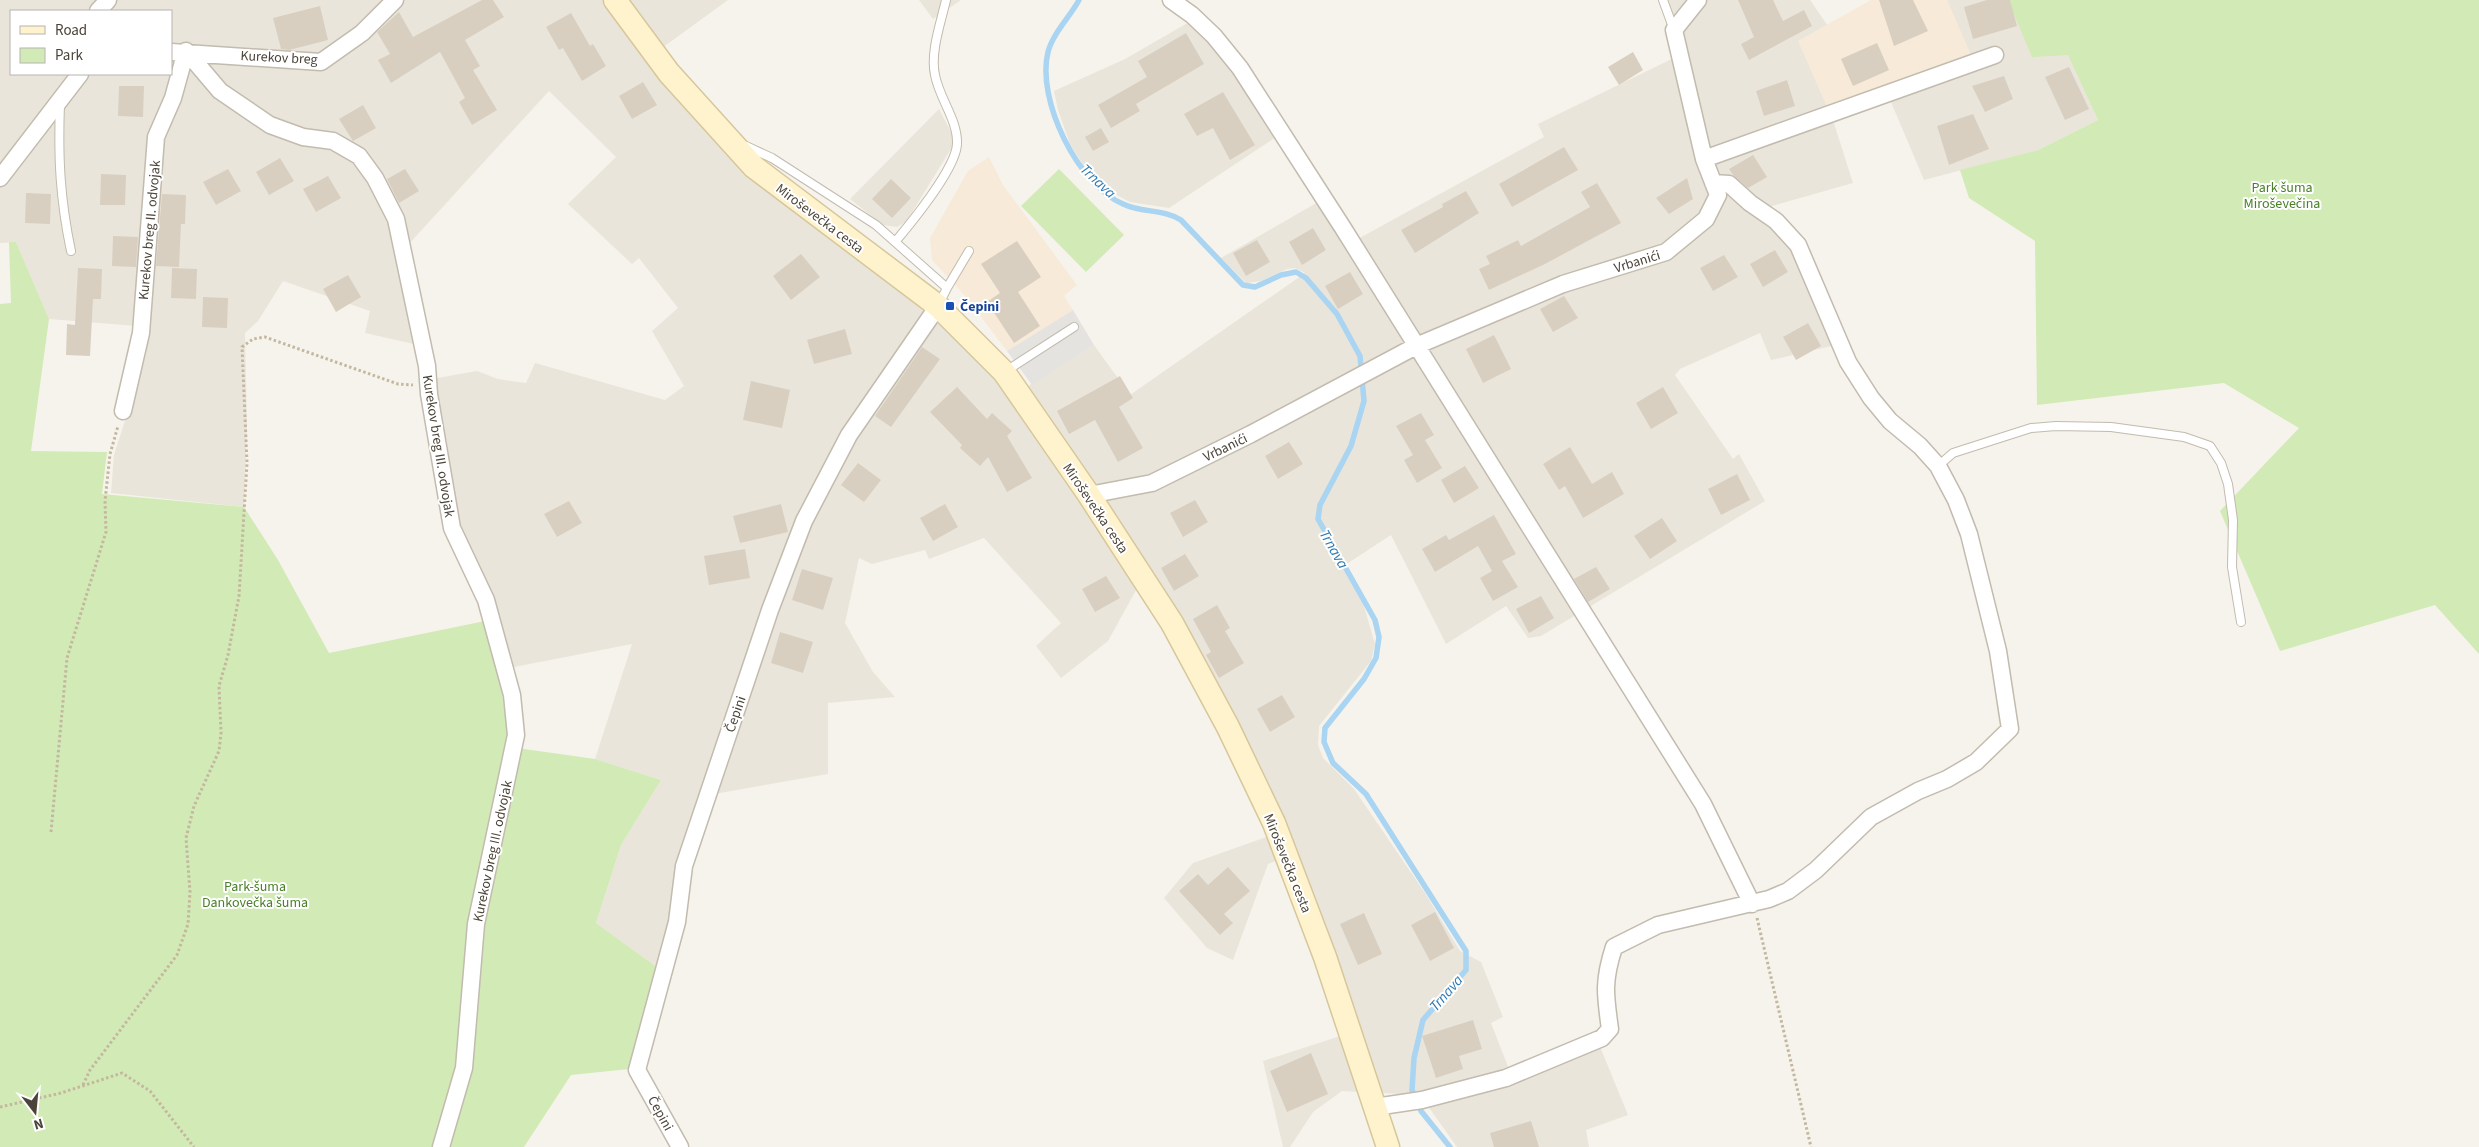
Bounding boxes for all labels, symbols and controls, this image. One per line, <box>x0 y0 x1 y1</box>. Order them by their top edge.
legend <box>10 10 172 75</box>
text: Road <box>55 20 87 41</box>
text: Park <box>55 45 84 66</box>
street label: Kurekov breg <box>240 46 318 70</box>
street label: Kurekov breg II. odvojak <box>134 159 166 301</box>
water label: Trnava <box>1075 159 1120 203</box>
park label: Park šuma Miroševečina <box>2244 178 2320 214</box>
street label: Miroševečka cesta <box>771 179 867 258</box>
street label: Vrbanići <box>1612 245 1663 278</box>
place label: Čepini <box>960 297 999 317</box>
marker: Čepini <box>944 300 956 312</box>
street label: Kurekov breg III. odvojak <box>417 373 459 519</box>
street label: Vrbanići <box>1200 429 1251 467</box>
street label: Miroševečka cesta <box>1057 459 1133 558</box>
water label: Trnava <box>1314 526 1353 573</box>
street label: Čepini <box>720 693 751 735</box>
street label: Kurekov breg III. odvojak <box>468 779 518 924</box>
street label: Miroševečka cesta <box>1258 811 1316 916</box>
park label: Park-šuma Dankovečka šuma <box>202 877 308 913</box>
water label: Trnava <box>1425 971 1468 1016</box>
north arrow <box>10 1087 60 1137</box>
street label: Čepini <box>642 1092 678 1135</box>
text: N <box>31 1113 46 1134</box>

